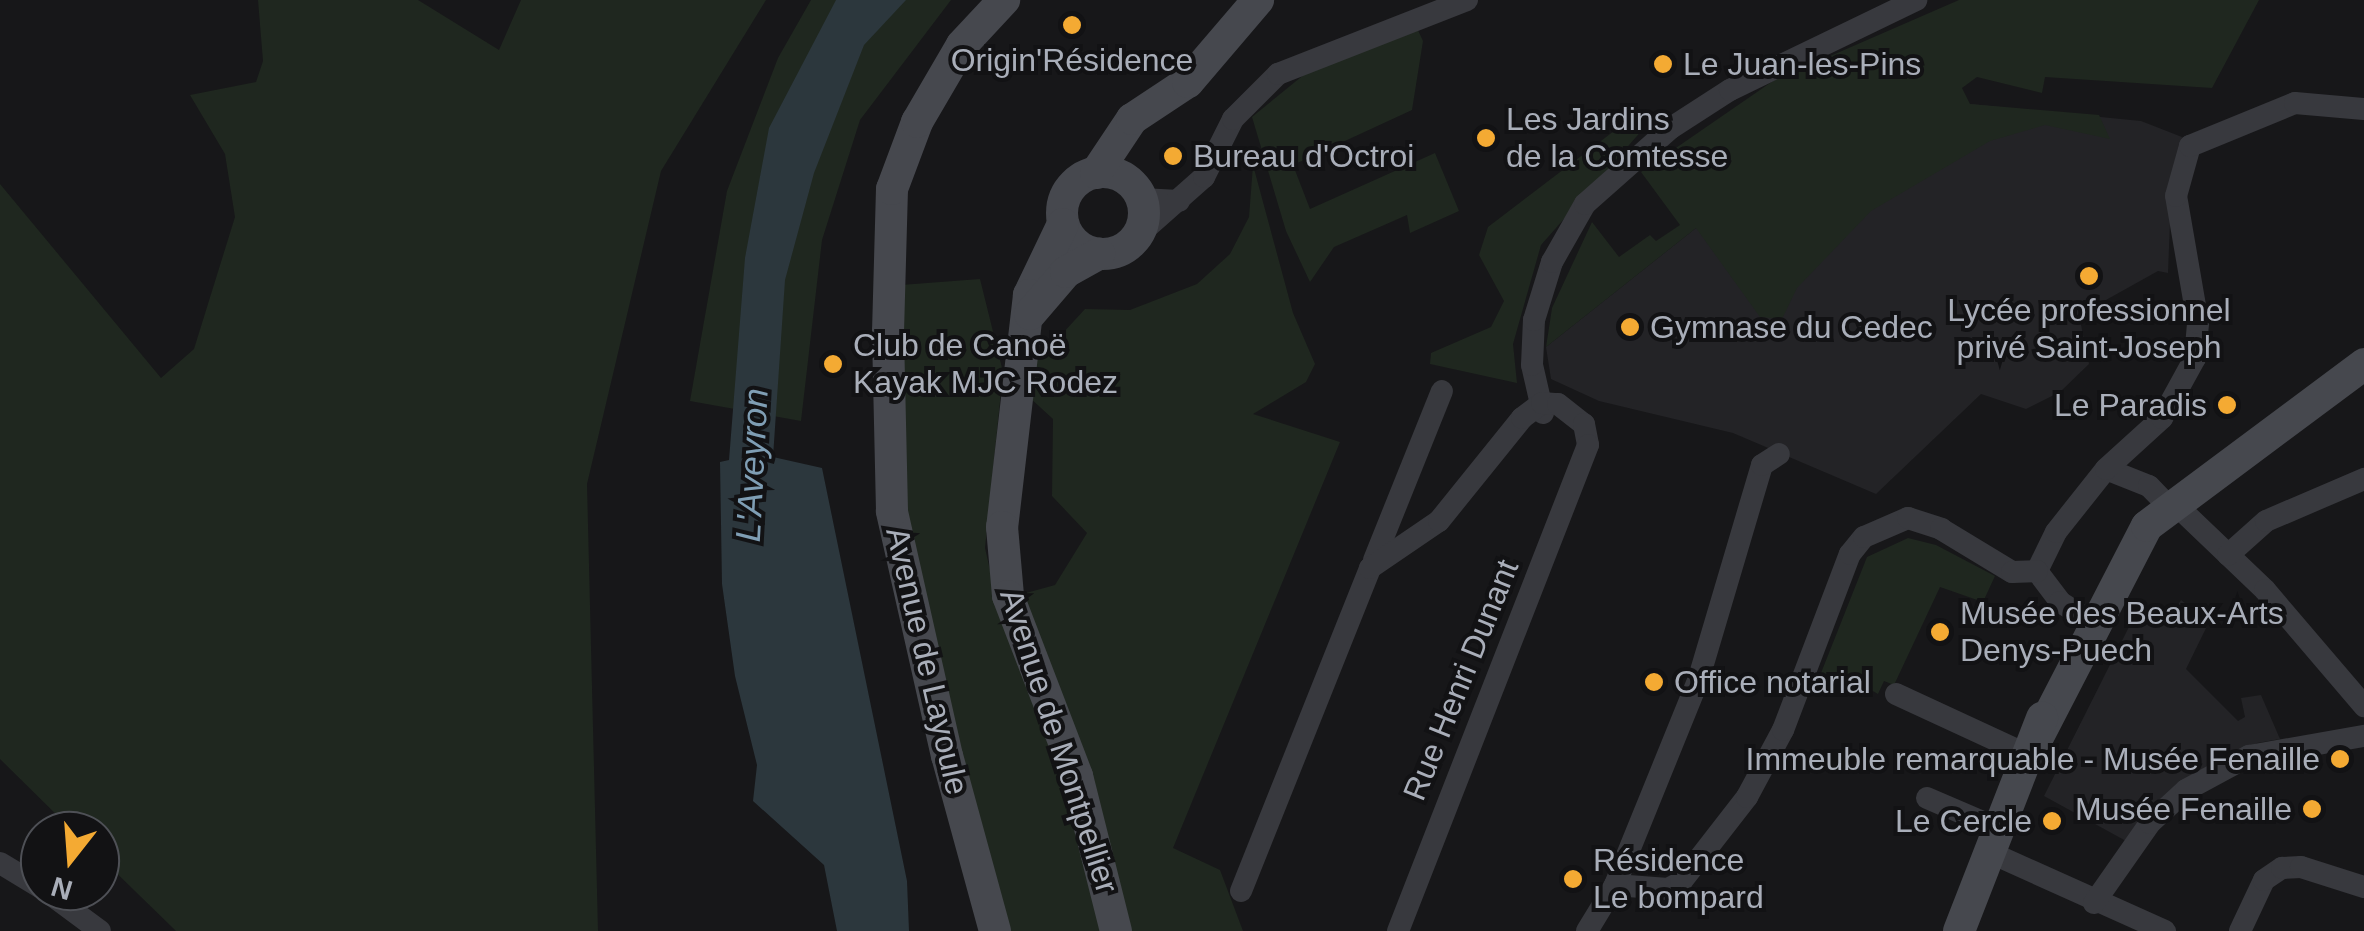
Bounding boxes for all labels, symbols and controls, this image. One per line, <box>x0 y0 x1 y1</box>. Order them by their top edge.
marker: Origin'Résidence <box>1061 14 1083 36</box>
place label: Origin'Résidence <box>951 41 1193 79</box>
place label: Le Juan-les-Pins <box>1683 45 1921 83</box>
marker: Le Juan-les-Pins <box>1652 53 1674 75</box>
place label: Les Jardins de la Comtesse <box>1506 101 1728 176</box>
marker: Les Jardins de la Comtesse <box>1475 127 1497 149</box>
place label: Bureau d'Octroi <box>1193 137 1414 175</box>
marker: Bureau d'Octroi <box>1162 145 1184 167</box>
marker: Lycée professionnel privé Saint-Joseph <box>2078 265 2100 287</box>
place label: Lycée professionnel privé Saint-Joseph <box>1947 292 2231 367</box>
place label: Gymnase du Cedec <box>1650 308 1933 346</box>
marker: Gymnase du Cedec <box>1619 316 1641 338</box>
place label: Club de Canoë Kayak MJC Rodez <box>853 327 1118 402</box>
marker: Club de Canoë Kayak MJC Rodez <box>822 353 844 375</box>
place label: Le Paradis <box>2054 386 2207 424</box>
water label: L'Aveyron <box>727 387 777 543</box>
marker: Le Paradis <box>2216 394 2238 416</box>
street label: Avenue de Layoule <box>878 523 976 799</box>
street label: Rue Henri Dunant <box>1395 554 1527 806</box>
street label: Avenue de Montpellier <box>992 584 1126 898</box>
place label: Musée des Beaux-Arts Denys-Puech <box>1960 595 2284 670</box>
marker: Musée des Beaux-Arts Denys-Puech <box>1929 621 1951 643</box>
place label: Office notarial <box>1674 663 1871 701</box>
marker: Office notarial <box>1643 671 1665 693</box>
place label: Immeuble remarquable - Musée Fenaille <box>1746 740 2320 778</box>
marker: Immeuble remarquable - Musée Fenaille <box>2329 748 2351 770</box>
place label: Musée Fenaille <box>2075 790 2292 828</box>
marker: Musée Fenaille <box>2301 798 2323 820</box>
place label: Le Cercle <box>1895 802 2032 840</box>
marker: Le Cercle <box>2041 810 2063 832</box>
north arrow <box>20 811 120 911</box>
place label: Résidence Le bompard <box>1593 842 1764 917</box>
marker: Résidence Le bompard <box>1562 868 1584 890</box>
text: N <box>47 870 76 906</box>

